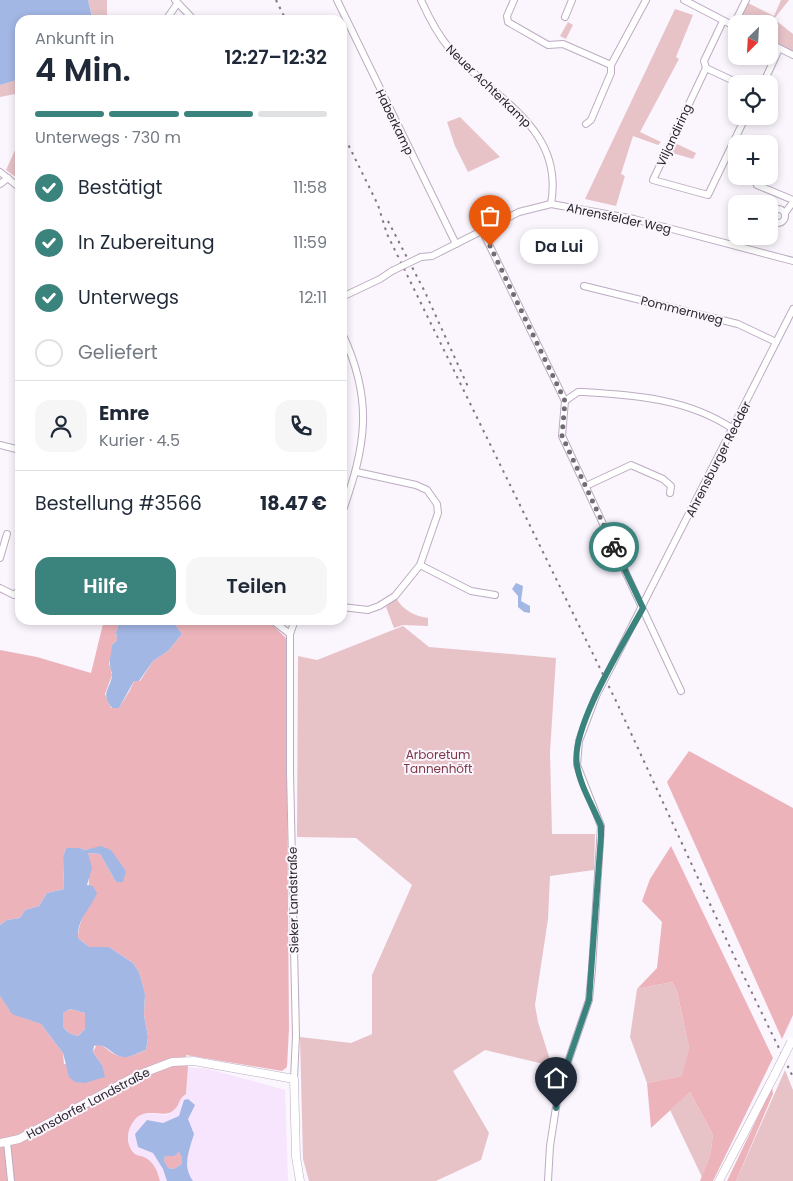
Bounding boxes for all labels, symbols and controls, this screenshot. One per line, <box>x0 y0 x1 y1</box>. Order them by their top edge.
north arrow <box>728 15 778 65</box>
map controls <box>728 15 778 245</box>
text: Ankunft in <box>35 27 114 50</box>
street label: Neuer Achterkamp <box>443 41 535 131</box>
text: 12:27–12:32 <box>224 44 327 71</box>
text: 4 Min. <box>35 47 131 92</box>
button: locate <box>728 75 778 125</box>
street label: Haberkamp <box>372 86 418 158</box>
street label: Viljandiring <box>652 101 696 169</box>
text: Unterwegs · 730 m <box>35 126 181 149</box>
button: + <box>728 135 778 185</box>
icon: check <box>35 174 63 202</box>
text: Bestätigt <box>78 174 162 201</box>
text: 11:58 <box>293 176 327 199</box>
pin <box>469 195 511 246</box>
button: − <box>728 195 778 245</box>
street label: Ahrensfelder Weg <box>565 199 673 237</box>
icon: bag <box>476 202 504 230</box>
callout: Da Lui <box>520 228 598 264</box>
icon: check <box>35 229 63 257</box>
text: In Zubereitung <box>78 229 215 256</box>
text: 11:59 <box>293 231 327 254</box>
text: Da Lui <box>535 235 583 258</box>
icon: check <box>35 284 63 312</box>
text: Unterwegs <box>78 284 179 311</box>
text: 12:11 <box>299 286 327 309</box>
street label: Pommernweg <box>639 292 725 328</box>
text: Geliefert <box>78 339 158 366</box>
street label: Ahrensburger Redder <box>681 398 755 520</box>
button: person <box>35 400 87 452</box>
text: Emre <box>99 400 149 427</box>
button: phone <box>275 400 327 452</box>
text: Kurier · 4.5 <box>99 429 180 452</box>
text: Bestellung #3566 <box>35 490 202 517</box>
text: 18.47 € <box>260 490 327 517</box>
courier <box>589 522 639 572</box>
icon: bike <box>600 533 628 561</box>
button: Hilfe <box>35 557 176 615</box>
button: Teilen <box>186 557 327 615</box>
park label: Arboretum Tannenhöft <box>404 746 472 777</box>
street label: Sieker Landstraße <box>284 847 302 953</box>
pin <box>535 1057 577 1108</box>
street label: Hansdorfer Landstraße <box>23 1063 153 1143</box>
icon: home <box>542 1064 570 1092</box>

